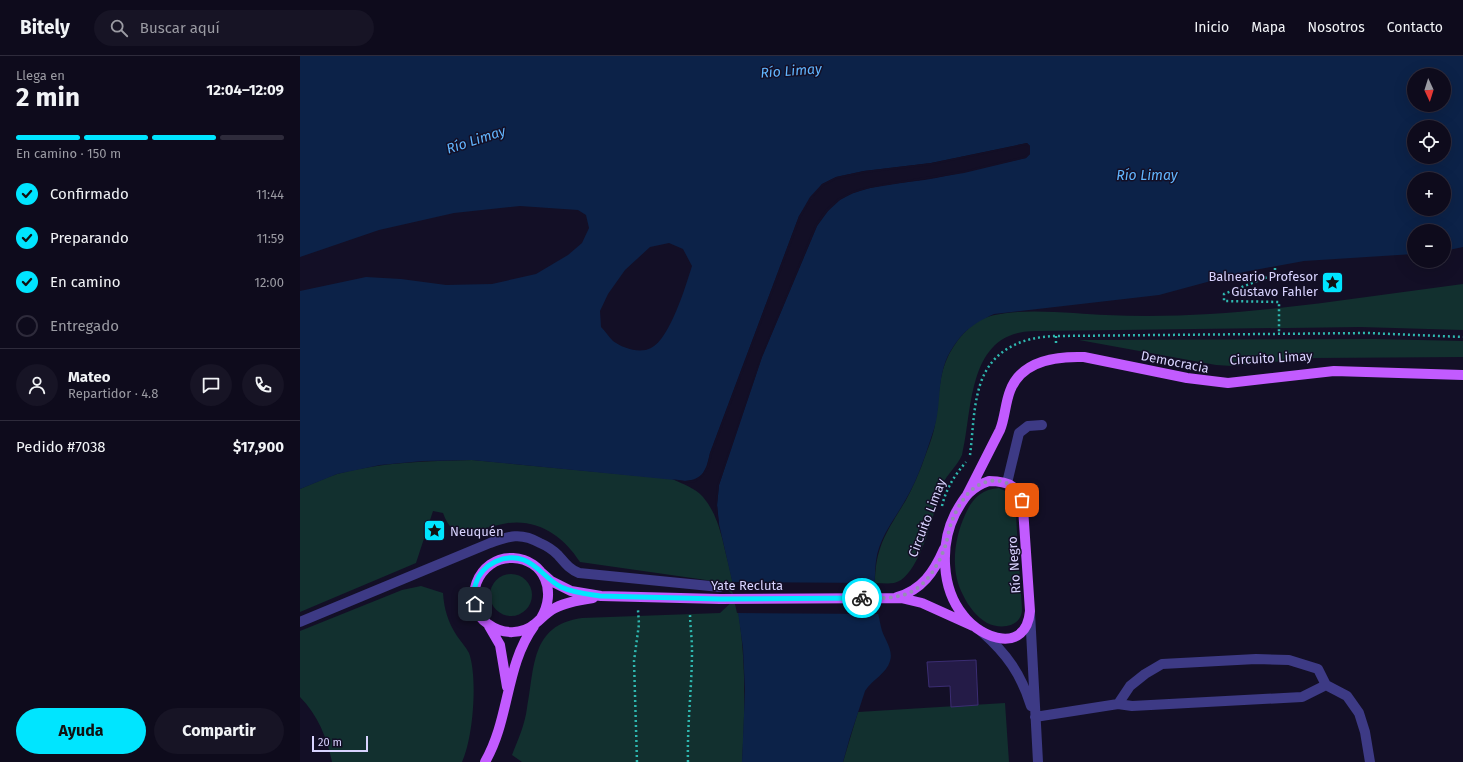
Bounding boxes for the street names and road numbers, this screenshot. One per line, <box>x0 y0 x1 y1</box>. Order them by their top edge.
street label: Democracia <box>1140 348 1210 376</box>
street label: Circuito Limay <box>1229 348 1313 368</box>
street label: Circuito Limay <box>905 476 949 559</box>
street label: Río Negro <box>1005 536 1023 594</box>
street label: Yate Recluta <box>711 578 783 593</box>

